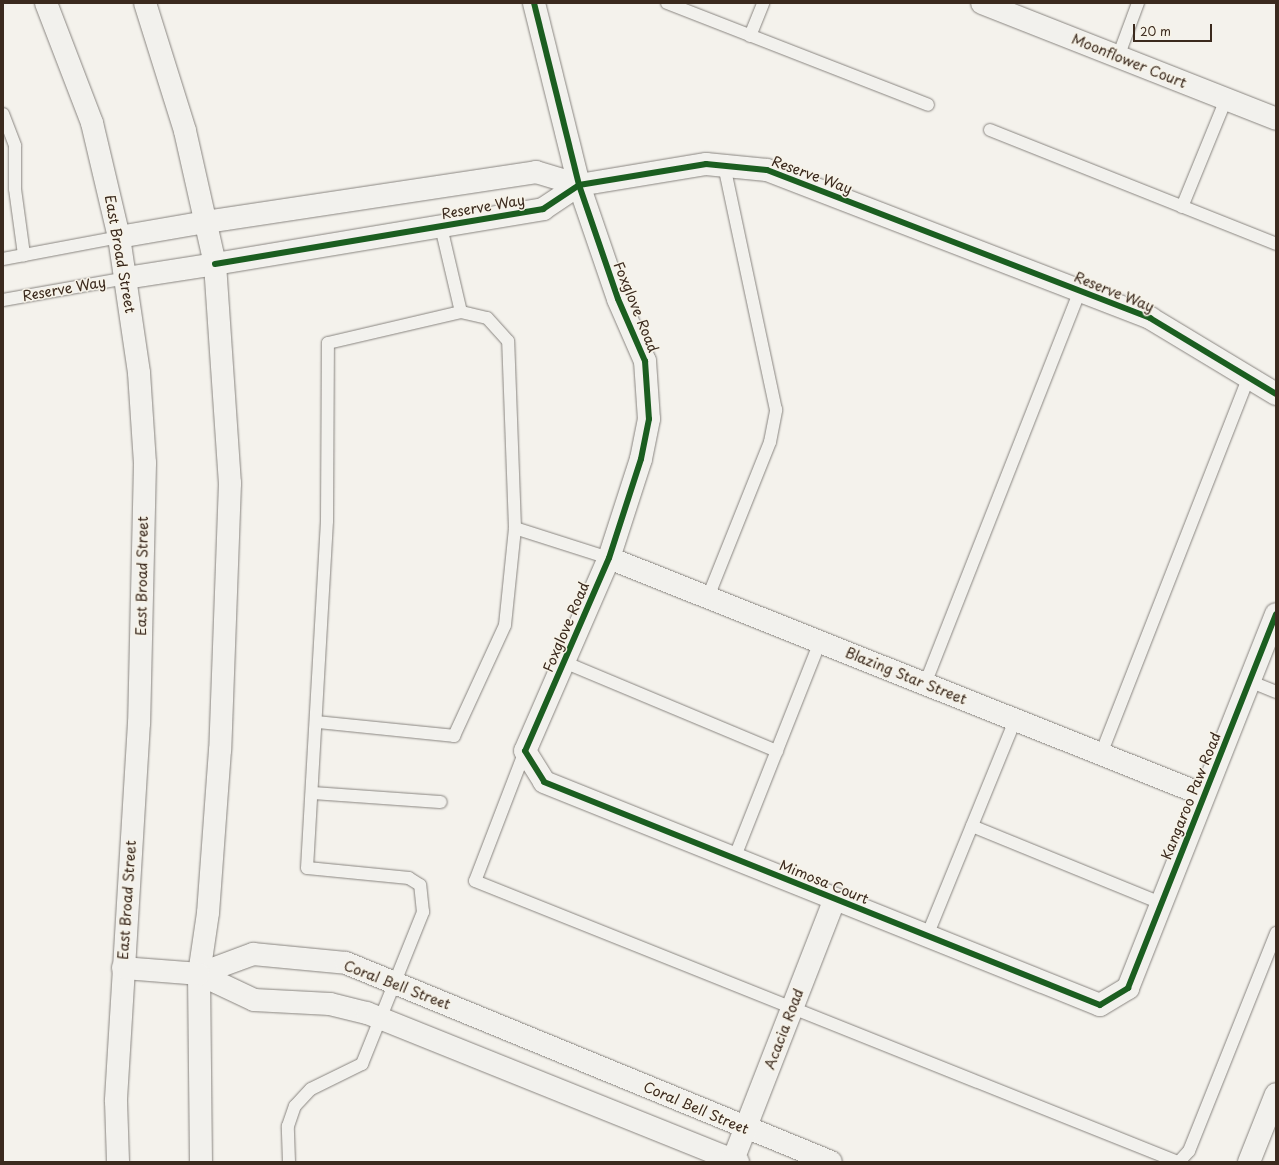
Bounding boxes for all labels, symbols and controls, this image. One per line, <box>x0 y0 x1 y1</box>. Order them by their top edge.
scale bar <box>1135 16 1214 42</box>
text: 20 m <box>1140 22 1171 40</box>
street label: Moonflower Court <box>1069 30 1189 92</box>
street label: Reserve Way <box>769 153 855 197</box>
street label: Reserve Way <box>440 191 526 223</box>
street label: East Broad Street <box>101 193 139 315</box>
street label: Foxglove Road <box>610 260 662 354</box>
street label: Reserve Way <box>1071 268 1157 316</box>
street label: Reserve Way <box>21 273 107 305</box>
street label: East Broad Street <box>133 516 151 636</box>
street label: Foxglove Road <box>540 580 592 674</box>
street label: Blazing Star Street <box>843 644 969 708</box>
street label: Kangaroo Paw Road <box>1158 730 1224 862</box>
street label: East Broad Street <box>114 839 140 961</box>
street label: Mimosa Court <box>777 856 871 908</box>
street label: Coral Bell Street <box>341 957 453 1013</box>
street label: Acacia Road <box>761 986 807 1072</box>
street label: Coral Bell Street <box>641 1078 751 1138</box>

